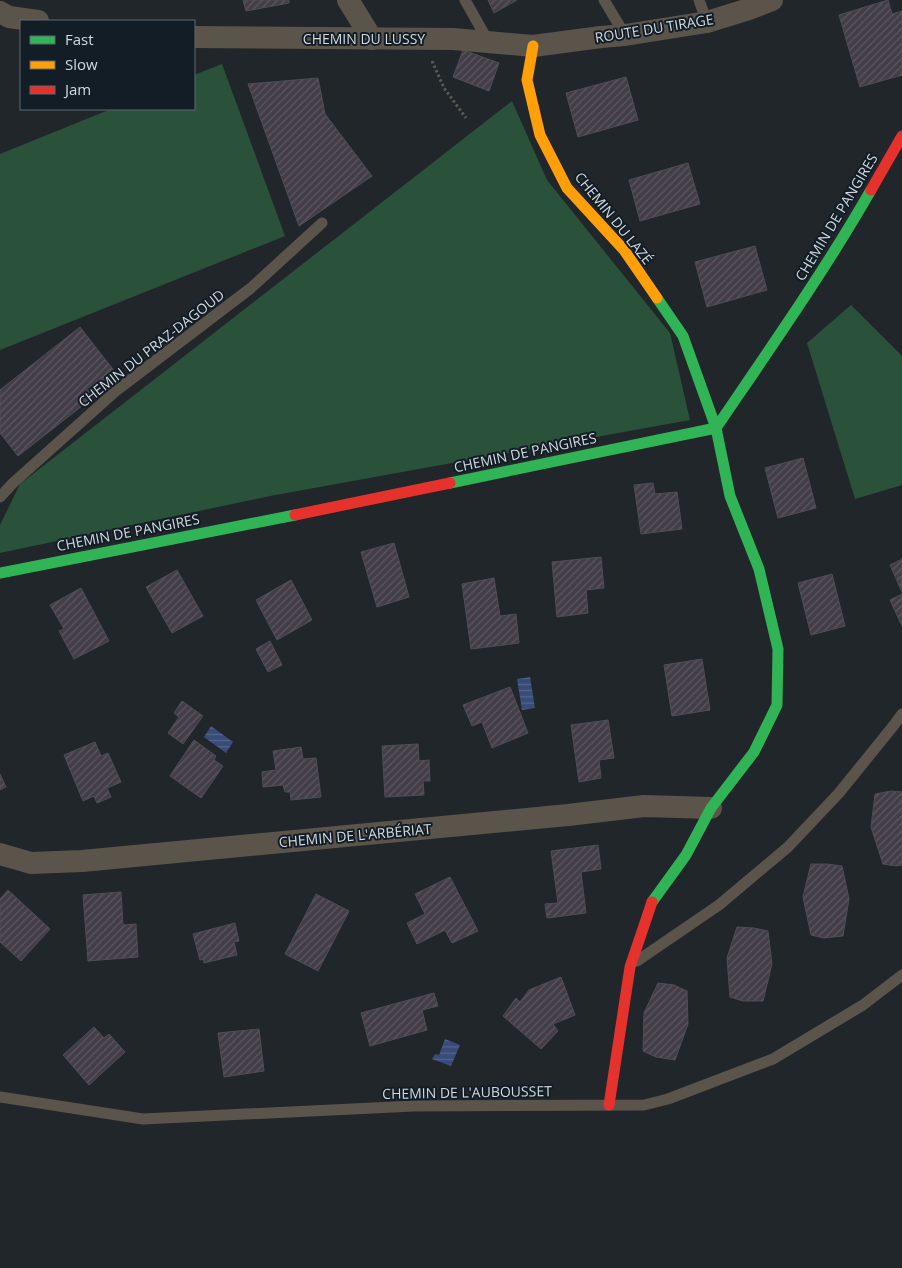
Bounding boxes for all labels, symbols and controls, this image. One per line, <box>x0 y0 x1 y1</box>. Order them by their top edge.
street label: ROUTE DU TIRAGE <box>593 9 715 47</box>
legend <box>20 20 195 110</box>
text: Fast <box>65 29 94 49</box>
street label: CHEMIN DU LUSSY <box>303 29 425 48</box>
text: Slow <box>65 54 98 74</box>
text: Jam <box>63 79 91 99</box>
street label: CHEMIN DE PANGIRES <box>790 150 882 284</box>
street label: CHEMIN DU LAZÉ <box>571 168 657 268</box>
street label: CHEMIN DU PRAZ-DAGOUD <box>74 285 228 411</box>
street label: CHEMIN DE PANGIRES <box>452 428 598 476</box>
street label: CHEMIN DE PANGIRES <box>55 509 201 555</box>
street label: CHEMIN DE L'ARBÉRIAT <box>278 819 432 851</box>
street label: CHEMIN DE L'AUBOUSSET <box>382 1081 552 1103</box>

